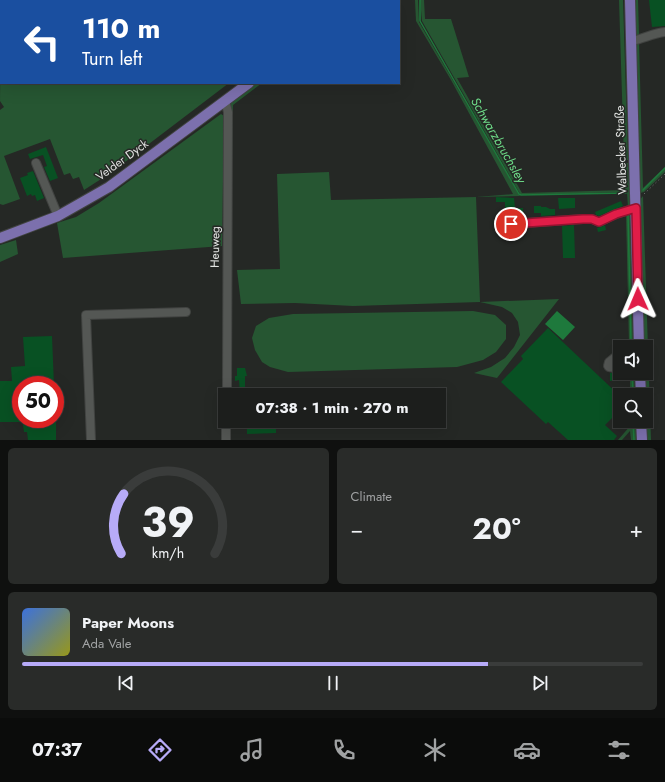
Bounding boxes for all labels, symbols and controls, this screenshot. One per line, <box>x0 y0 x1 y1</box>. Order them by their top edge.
text: 110 m <box>82 8 160 49</box>
icon: left <box>16 16 68 68</box>
text: Turn left <box>82 46 142 72</box>
water label: Schwarzbruchsley <box>466 94 532 188</box>
street label: Walbecker Straße <box>610 105 632 195</box>
street label: Velder Dyck <box>92 134 153 185</box>
pin <box>494 207 528 241</box>
icon: arrive <box>500 213 522 235</box>
street label: Heuweg <box>206 226 224 268</box>
position arrow <box>617 278 659 320</box>
map controls <box>613 340 653 428</box>
button: sound <box>613 340 653 380</box>
speed limit sign: 50 <box>12 376 64 428</box>
button: search <box>613 388 653 428</box>
text: 07:38 · 1 min · 270 m <box>255 397 409 419</box>
text: Climate <box>351 487 392 506</box>
text: 39 <box>141 492 195 553</box>
text: 20° <box>472 507 521 550</box>
text: − <box>351 513 363 545</box>
text: + <box>629 513 643 545</box>
text: km/h <box>152 543 184 563</box>
text: Paper Moons <box>82 612 174 634</box>
text: Ada Vale <box>82 634 131 653</box>
icon: previous <box>115 672 137 694</box>
icon: pause <box>322 672 344 694</box>
icon: next <box>529 672 551 694</box>
icon: directions <box>146 736 174 764</box>
icon: music <box>238 736 266 764</box>
icon: phone <box>330 736 358 764</box>
icon: climate <box>421 736 449 764</box>
icon: car <box>513 736 541 764</box>
icon: filters <box>605 736 633 764</box>
text: 07:37 <box>32 737 82 763</box>

